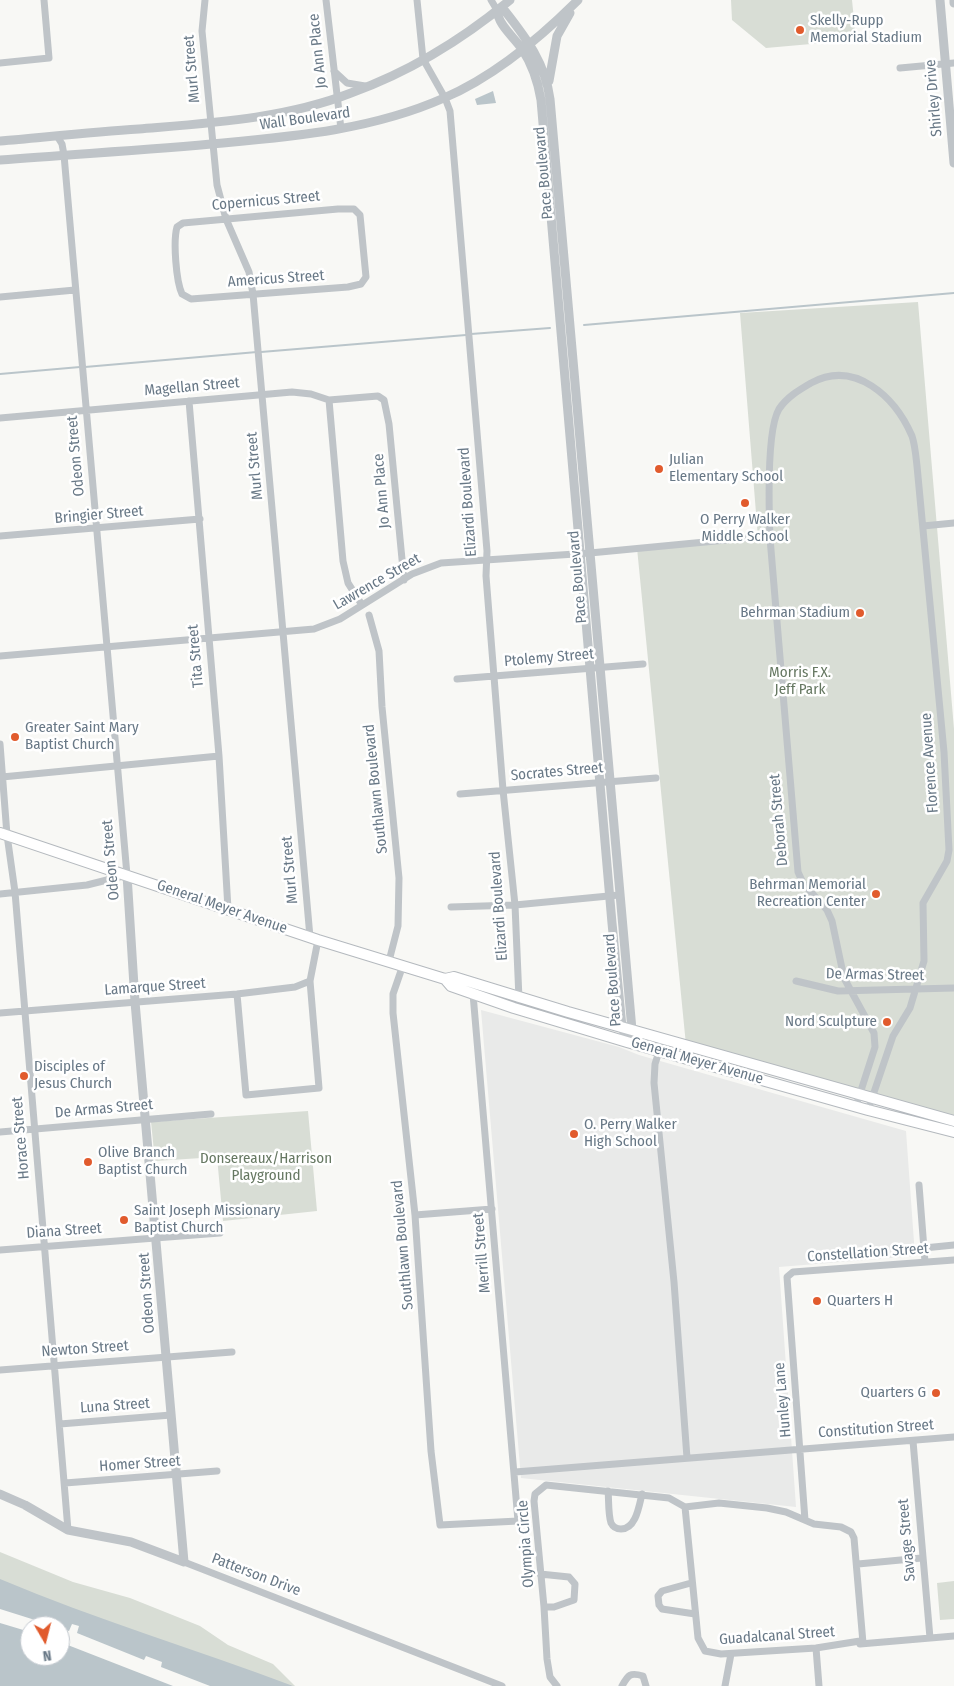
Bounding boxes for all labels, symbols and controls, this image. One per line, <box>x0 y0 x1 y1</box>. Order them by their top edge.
place label: Skelly-Rupp Memorial Stadium <box>810 12 922 47</box>
street label: Jo Ann Place <box>305 13 331 89</box>
marker: Skelly-Rupp Memorial Stadium <box>794 24 806 36</box>
street label: Murl Street <box>180 34 204 104</box>
street label: Shirley Drive <box>922 59 946 137</box>
street label: Wall Boulevard <box>259 104 351 134</box>
street label: Pace Boulevard <box>531 126 557 220</box>
street label: Copernicus Street <box>211 187 321 215</box>
street label: Americus Street <box>227 267 325 291</box>
street label: Magellan Street <box>144 374 240 400</box>
street label: Odeon Street <box>64 415 88 497</box>
street label: Murl Street <box>243 431 267 501</box>
street label: Elizardi Boulevard <box>455 447 481 557</box>
place label: Julian Elementary School <box>669 451 783 486</box>
street label: Jo Ann Place <box>370 453 394 529</box>
marker: Julian Elementary School <box>653 463 665 475</box>
marker: O Perry Walker Middle School <box>739 497 751 509</box>
street label: Bringier Street <box>54 502 144 528</box>
place label: O Perry Walker Middle School <box>700 511 790 546</box>
street label: Pace Boulevard <box>565 530 591 624</box>
street label: Lawrence Street <box>330 550 424 614</box>
place label: Behrman Stadium <box>740 604 850 622</box>
marker: Behrman Stadium <box>854 607 866 619</box>
street label: Tita Street <box>184 624 208 688</box>
street label: Ptolemy Street <box>503 645 595 671</box>
park label: Morris F.X. Jeff Park <box>769 664 831 699</box>
street label: Florence Avenue <box>918 712 942 814</box>
place label: Greater Saint Mary Baptist Church <box>25 719 139 754</box>
street label: Southlawn Boulevard <box>360 723 392 855</box>
marker: Greater Saint Mary Baptist Church <box>9 731 21 743</box>
street label: Socrates Street <box>510 759 604 785</box>
street label: Deborah Street <box>766 773 792 867</box>
street label: Odeon Street <box>99 819 123 901</box>
street label: Murl Street <box>278 835 302 905</box>
street label: Elizardi Boulevard <box>486 851 512 961</box>
street label: General Meyer Avenue <box>154 876 290 938</box>
place label: Behrman Memorial Recreation Center <box>749 876 866 911</box>
marker: Behrman Memorial Recreation Center <box>870 888 882 900</box>
street label: Pace Boulevard <box>601 933 625 1027</box>
street label: De Armas Street <box>826 965 924 985</box>
street label: Lamarque Street <box>104 974 206 1000</box>
place label: Nord Sculpture <box>785 1013 877 1031</box>
marker: Nord Sculpture <box>881 1016 893 1028</box>
street label: General Meyer Avenue <box>629 1034 765 1088</box>
place label: Disciples of Jesus Church <box>34 1058 112 1093</box>
marker: Disciples of Jesus Church <box>18 1070 30 1082</box>
street label: Horace Street <box>8 1096 34 1180</box>
street label: De Armas Street <box>54 1096 154 1122</box>
place label: O. Perry Walker High School <box>584 1116 677 1151</box>
marker: O. Perry Walker High School <box>568 1128 580 1140</box>
place label: Olive Branch Baptist Church <box>98 1144 187 1179</box>
park label: Donsereaux/Harrison Playground <box>200 1150 332 1185</box>
marker: Olive Branch Baptist Church <box>82 1156 94 1168</box>
street label: Southlawn Boulevard <box>388 1179 418 1311</box>
place label: Saint Joseph Missionary Baptist Church <box>134 1202 280 1237</box>
street label: Merrill Street <box>470 1212 494 1294</box>
marker: Saint Joseph Missionary Baptist Church <box>118 1214 130 1226</box>
street label: Diana Street <box>26 1219 102 1243</box>
street label: Constellation Street <box>807 1240 929 1266</box>
street label: Odeon Street <box>135 1252 159 1334</box>
place label: Quarters H <box>827 1292 893 1310</box>
marker: Quarters H <box>811 1295 823 1307</box>
street label: Newton Street <box>41 1337 129 1361</box>
street label: Hunley Lane <box>771 1362 795 1438</box>
place label: Quarters G <box>861 1384 926 1402</box>
marker: Quarters G <box>930 1387 942 1399</box>
street label: Luna Street <box>79 1395 151 1417</box>
street label: Constitution Street <box>818 1416 934 1442</box>
street label: Homer Street <box>99 1452 181 1476</box>
street label: Savage Street <box>894 1498 920 1582</box>
street label: Olympia Circle <box>514 1499 538 1589</box>
street label: Patterson Drive <box>209 1550 303 1600</box>
north arrow <box>20 1616 70 1666</box>
street label: Guadalcanal Street <box>719 1623 835 1649</box>
text: N <box>42 1646 52 1664</box>

